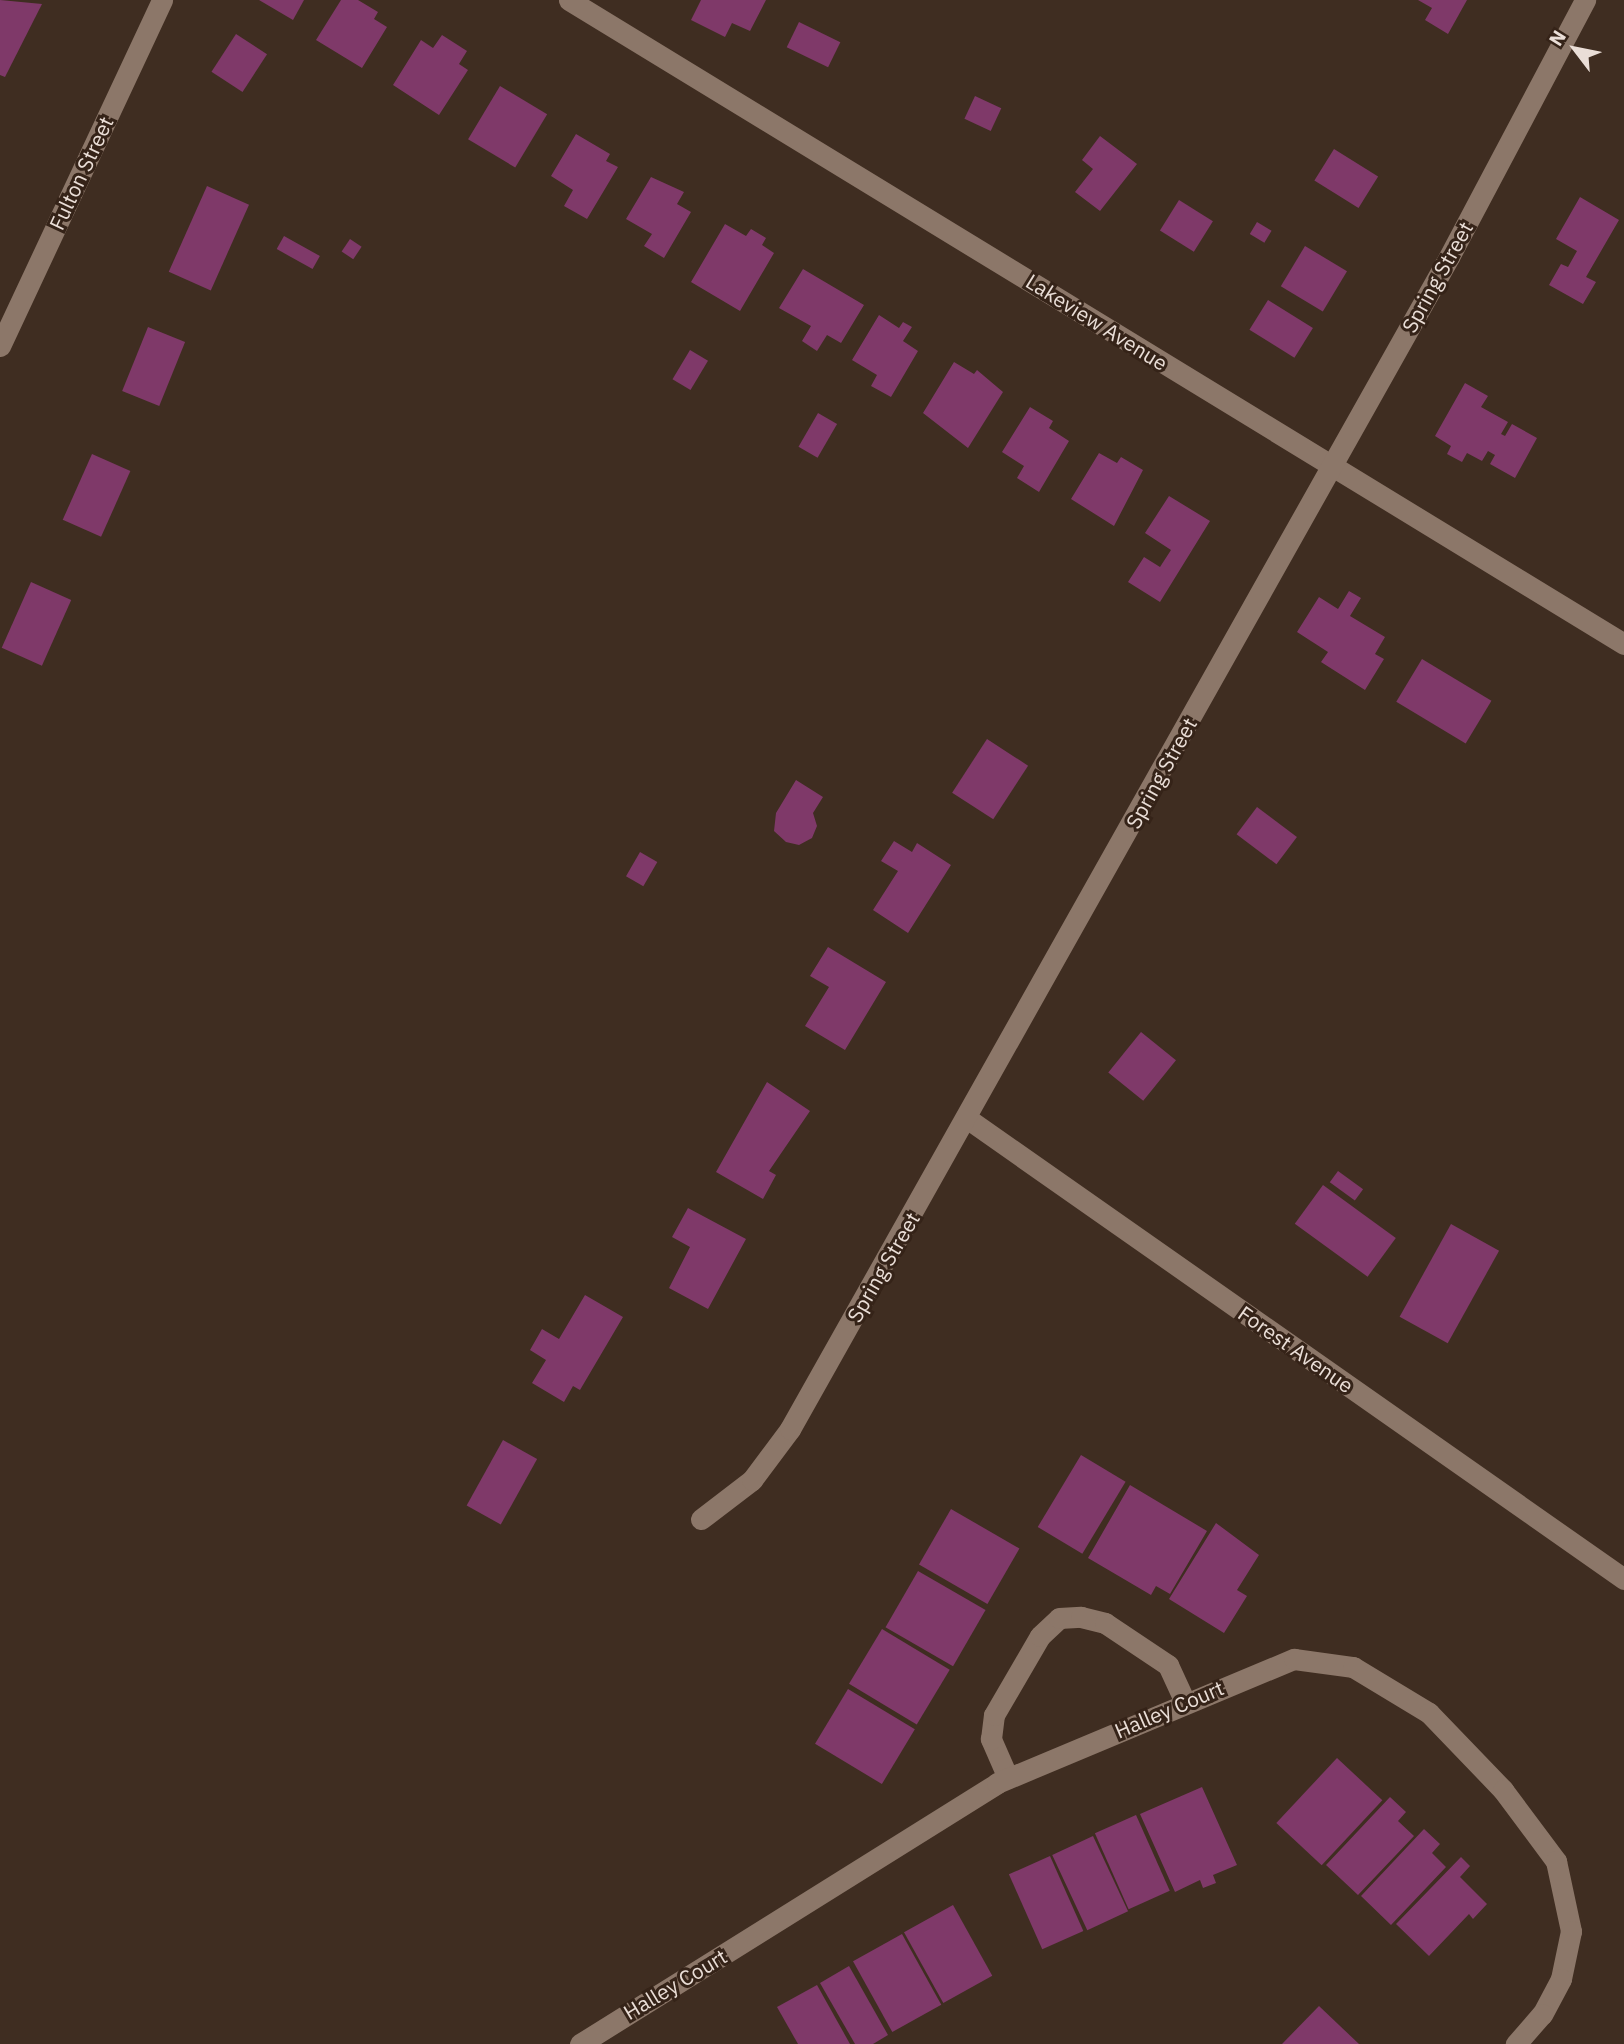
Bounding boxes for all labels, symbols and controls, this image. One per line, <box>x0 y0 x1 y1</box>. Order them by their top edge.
north arrow <box>1540 14 1610 84</box>
text: N <box>1543 26 1571 50</box>
street label: Fulton Street <box>44 112 118 234</box>
street label: Spring Street <box>1396 217 1478 337</box>
street label: Lakeview Avenue <box>1022 268 1172 376</box>
street label: Spring Street <box>1120 713 1202 833</box>
street label: Spring Street <box>841 1207 925 1327</box>
street label: Forest Avenue <box>1234 1300 1358 1398</box>
street label: Halley Court <box>1111 1675 1227 1743</box>
street label: Halley Court <box>619 1943 731 2025</box>

